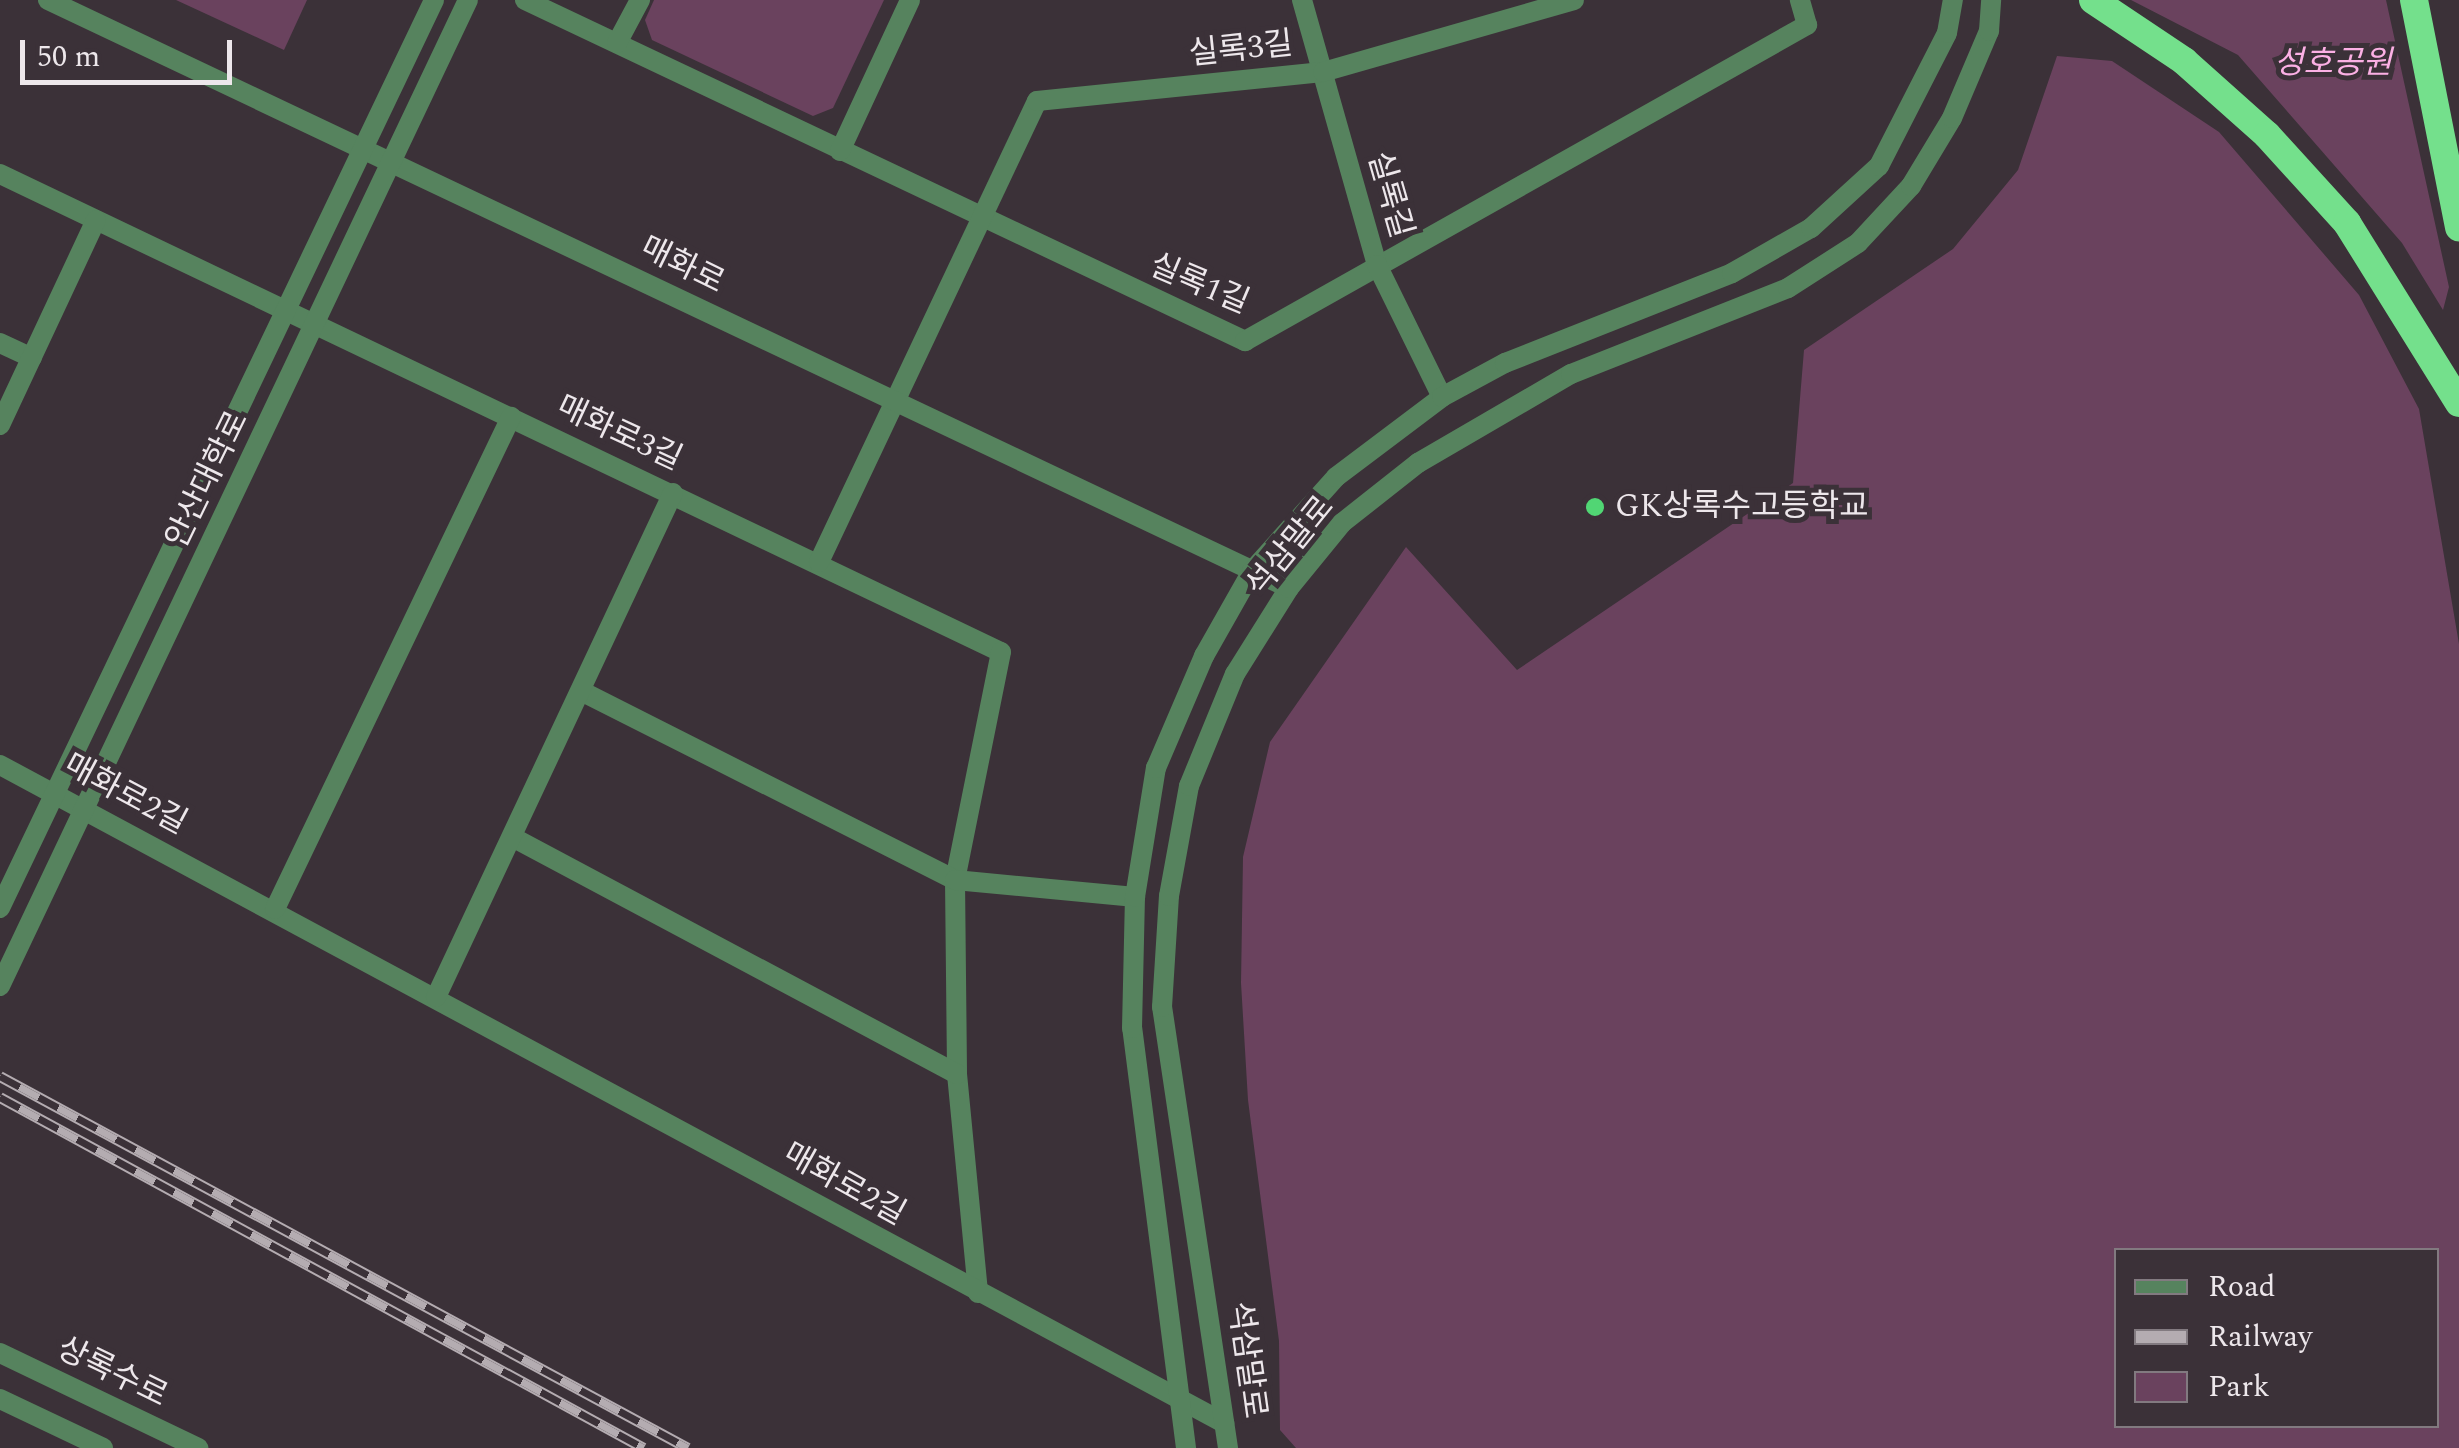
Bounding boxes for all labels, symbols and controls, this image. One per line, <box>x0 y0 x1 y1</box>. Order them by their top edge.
scale bar <box>25 20 238 82</box>
street label: 실록3길 <box>1187 25 1295 75</box>
text: 50 m <box>37 34 100 80</box>
park label: 성호공원 <box>2274 45 2392 83</box>
street label: 실록길 <box>1358 147 1420 243</box>
street label: 매화로 <box>634 229 730 303</box>
street label: 실록1길 <box>1143 247 1255 323</box>
street label: 매화로3길 <box>550 388 688 480</box>
street label: 안산대학로 <box>158 405 258 555</box>
place label: GK상록수고등학교 <box>1615 488 1869 526</box>
street label: 석삼말로 <box>1239 489 1343 605</box>
marker: GK상록수고등학교 <box>1584 496 1606 518</box>
street label: 매화로2길 <box>57 747 193 843</box>
street label: 매화로2길 <box>776 1136 912 1234</box>
legend <box>2114 1248 2439 1428</box>
text: Road <box>2208 1264 2276 1310</box>
street label: 석삼말로 <box>1219 1299 1273 1421</box>
text: Railway <box>2208 1314 2313 1360</box>
street label: 상록수로 <box>51 1330 173 1416</box>
text: Park <box>2208 1364 2270 1410</box>

